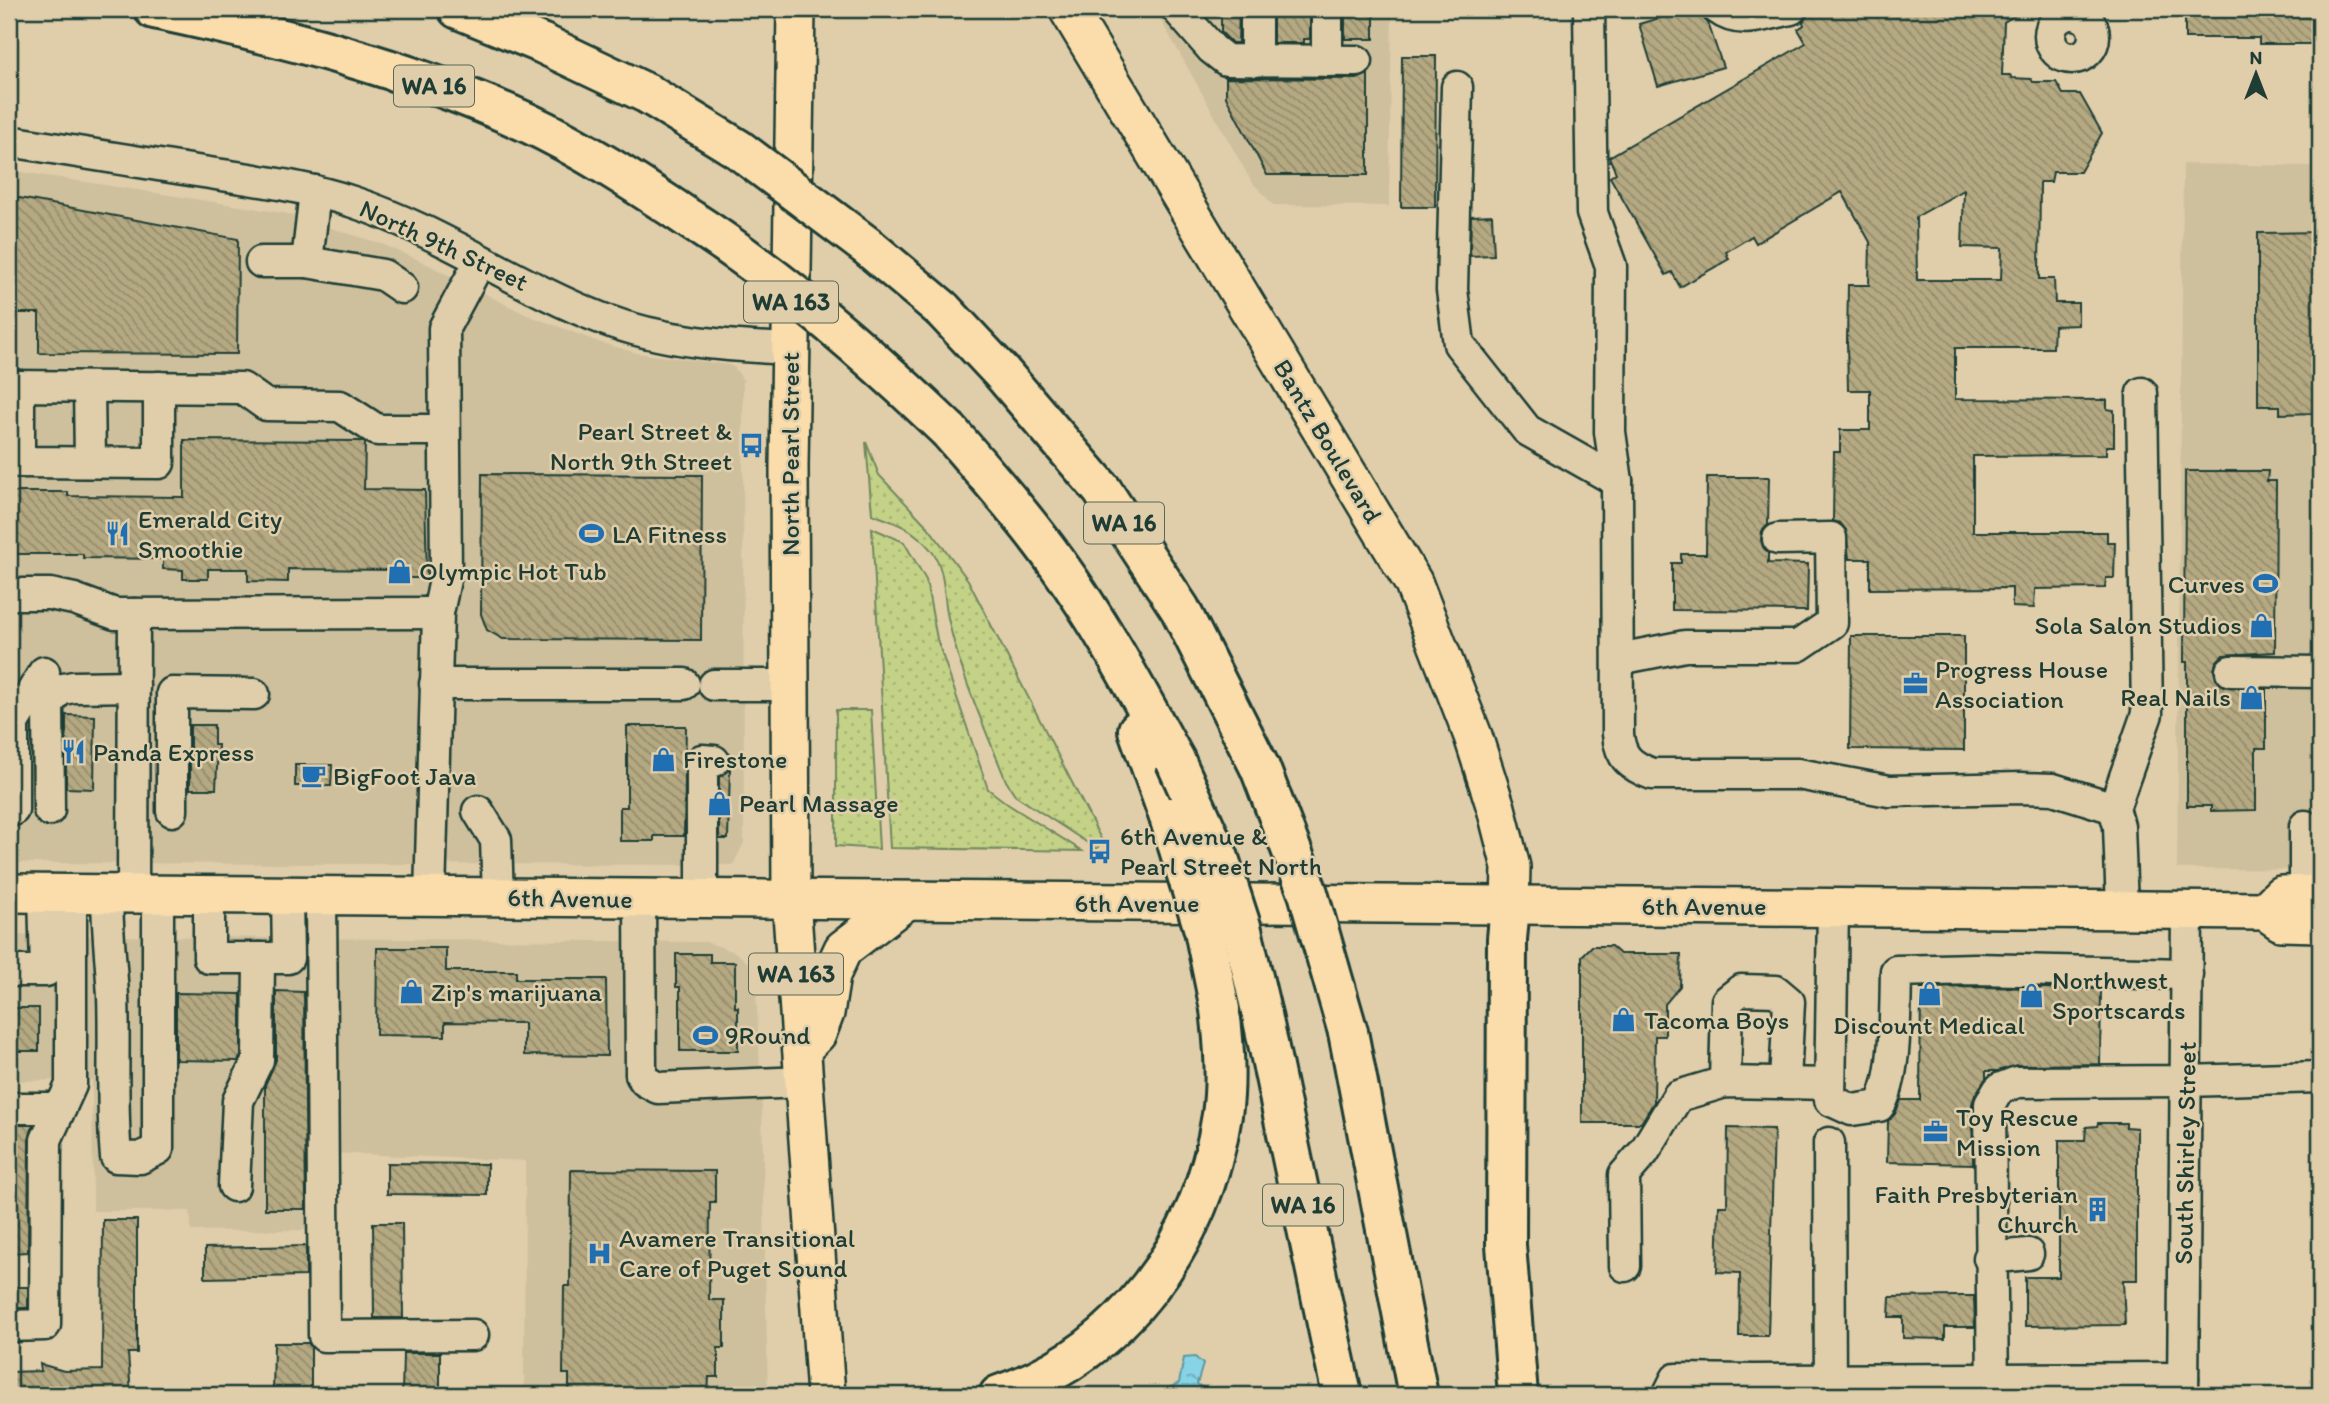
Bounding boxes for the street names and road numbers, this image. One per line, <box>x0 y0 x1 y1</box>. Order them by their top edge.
road number: WA 16 <box>394 66 474 106</box>
street label: North 9th Street <box>355 192 534 298</box>
road number: WA 163 <box>744 282 838 323</box>
street label: North Pearl Street <box>774 352 806 556</box>
street label: Bantz Boulevard <box>1266 353 1390 530</box>
road number: WA 16 <box>1084 502 1164 544</box>
street label: 6th Avenue <box>507 881 633 915</box>
street label: 6th Avenue <box>1074 887 1200 919</box>
street label: 6th Avenue <box>1641 890 1767 922</box>
road number: WA 163 <box>749 954 843 994</box>
street label: South Shirley Street <box>2167 1041 2203 1265</box>
road number: WA 16 <box>1263 1184 1343 1226</box>

